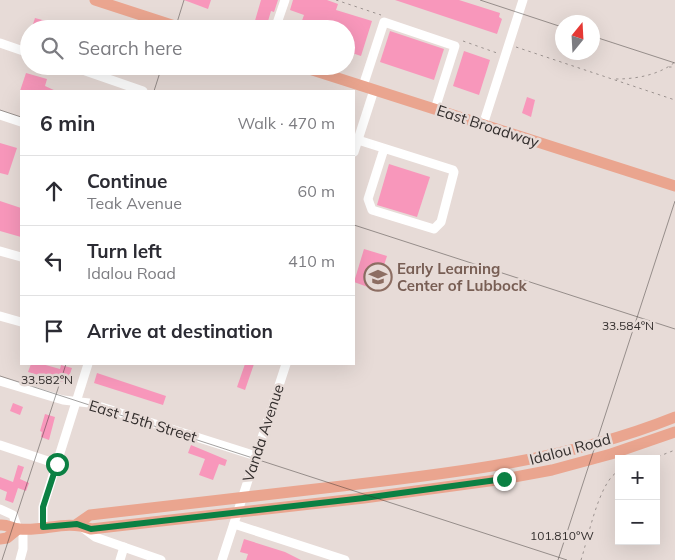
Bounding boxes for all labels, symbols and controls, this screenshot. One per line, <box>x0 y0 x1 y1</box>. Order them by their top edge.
north arrow <box>555 15 600 60</box>
search box <box>20 20 355 75</box>
icon: search <box>38 34 66 62</box>
text: Search here <box>78 36 182 60</box>
street label: East Broadway <box>435 101 541 151</box>
text: 6 min <box>40 110 95 136</box>
text: Walk · 470 m <box>237 113 335 133</box>
text: Continue <box>87 169 167 193</box>
icon: ahead <box>40 177 68 205</box>
text: 60 m <box>298 181 335 201</box>
text: Teak Avenue <box>87 193 182 213</box>
text: Turn left <box>87 239 162 263</box>
icon: left <box>40 247 68 275</box>
text: 410 m <box>288 251 335 271</box>
place label: Early Learning Center of Lubbock <box>397 259 528 295</box>
school or university icon: Early Learning Center of Lubbock <box>363 262 393 292</box>
text: Idalou Road <box>87 263 176 283</box>
icon: arrive <box>40 317 68 345</box>
text: 33.584°N <box>602 318 654 333</box>
text: Arrive at destination <box>87 319 273 343</box>
text: 33.582°N <box>21 372 73 387</box>
street label: Vanda Avenue <box>238 382 288 484</box>
street label: East 15th Street <box>87 396 199 446</box>
street label: Idalou Road <box>527 429 613 469</box>
route start <box>46 453 69 476</box>
map controls <box>615 455 660 545</box>
button: + <box>615 455 660 500</box>
route end <box>493 468 516 491</box>
button: − <box>615 500 660 545</box>
text: 101.810°W <box>530 528 594 543</box>

